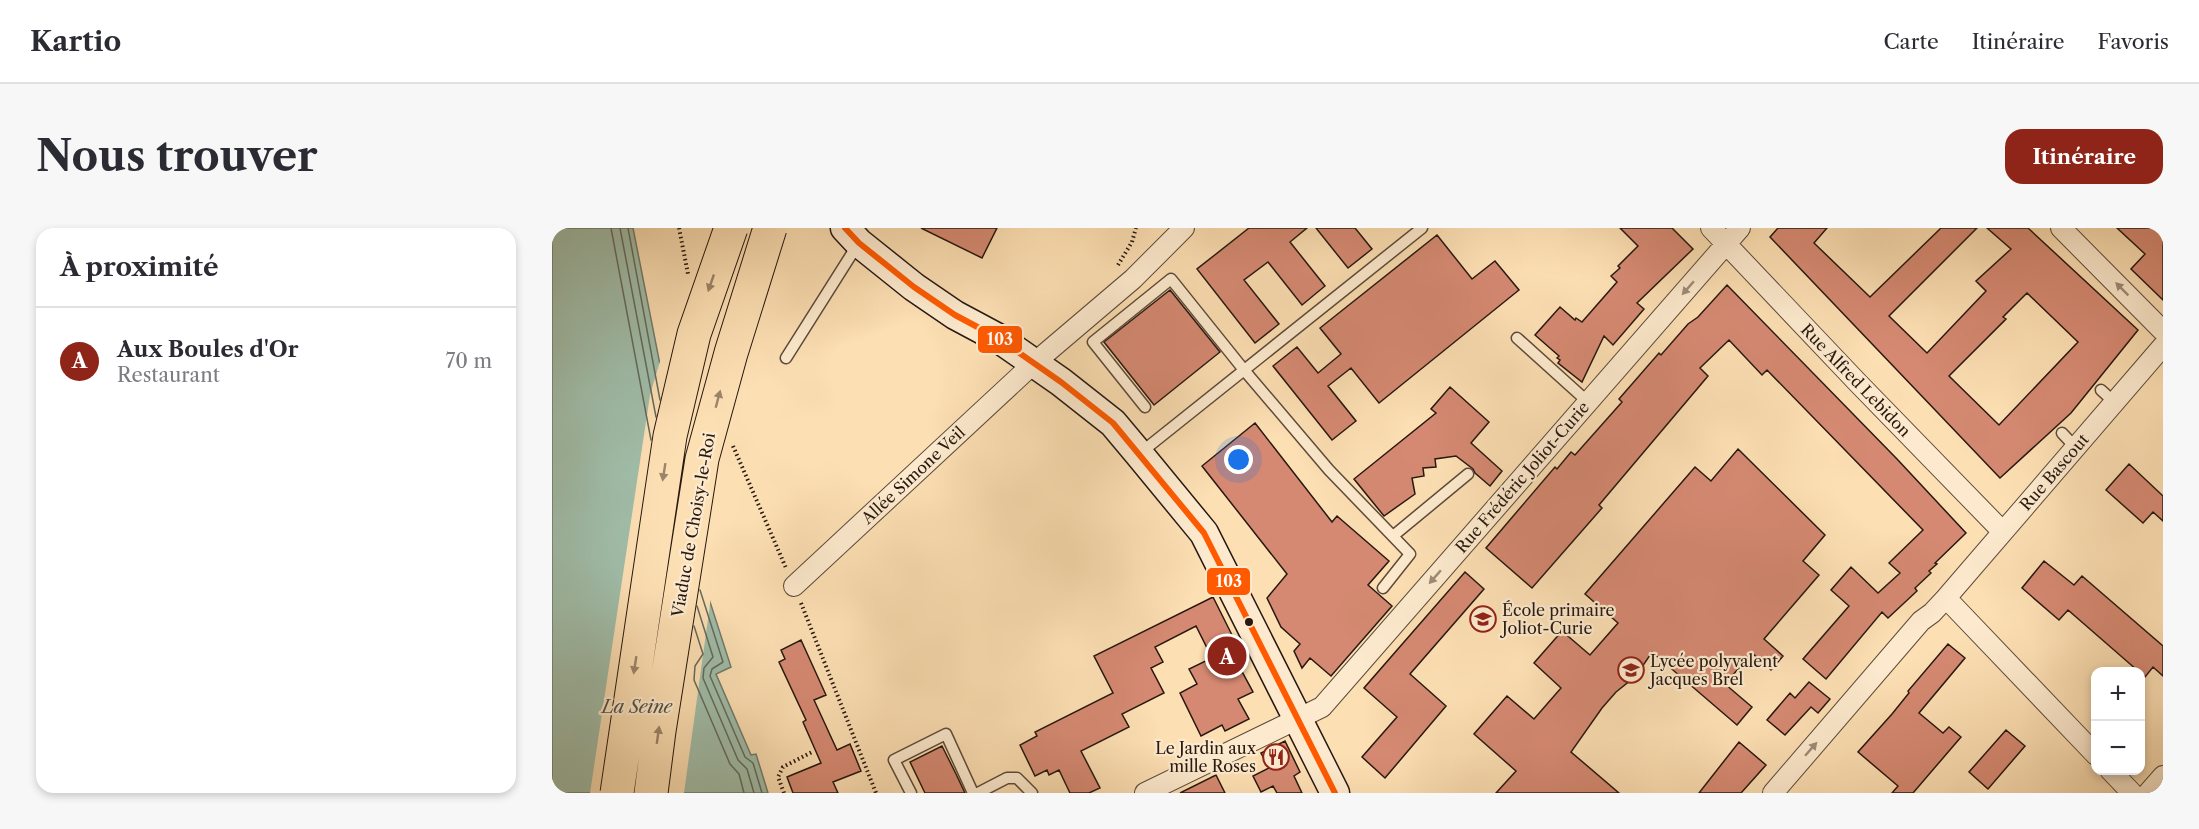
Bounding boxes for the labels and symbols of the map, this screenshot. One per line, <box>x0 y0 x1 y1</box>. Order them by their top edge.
one-way arrow <box>706 274 716 292</box>
one-way arrow <box>1682 280 1695 295</box>
one-way arrow <box>2115 283 2129 297</box>
street label: Rue Alfred Lebidon <box>1797 319 1915 441</box>
line badge: 103 <box>977 325 1023 354</box>
text: 103 <box>987 329 1013 349</box>
one-way arrow <box>714 389 724 408</box>
street label: Rue Frédéric Joliot-Curie <box>1451 397 1593 557</box>
street label: Allée Simone Veil <box>856 422 969 529</box>
street label: Rue Bascout <box>2015 429 2093 514</box>
street label: Viaduc de Choisy-le-Roi <box>667 431 719 620</box>
your location <box>1224 445 1253 474</box>
one-way arrow <box>660 463 669 482</box>
line badge: 103 <box>1206 567 1251 596</box>
one-way arrow <box>1429 569 1442 584</box>
text: 103 <box>1216 571 1242 591</box>
place label: École primaire Joliot-Curie <box>1499 600 1614 638</box>
school or university icon: École primaire Joliot-Curie <box>1468 604 1498 634</box>
unlabelled marker <box>1243 616 1255 628</box>
pin: A <box>1208 634 1246 678</box>
place label: Lycée polyvalent Jacques Brel <box>1647 651 1778 689</box>
one-way arrow <box>631 655 640 674</box>
school or university icon: Lycée polyvalent Jacques Brel <box>1616 655 1646 685</box>
water label: La Seine <box>600 696 674 718</box>
one-way arrow <box>654 725 663 744</box>
place label: Le Jardin aux mille Roses <box>1155 738 1257 776</box>
restaurant icon: Le Jardin aux mille Roses <box>1261 742 1291 772</box>
one-way arrow <box>1804 742 1817 757</box>

